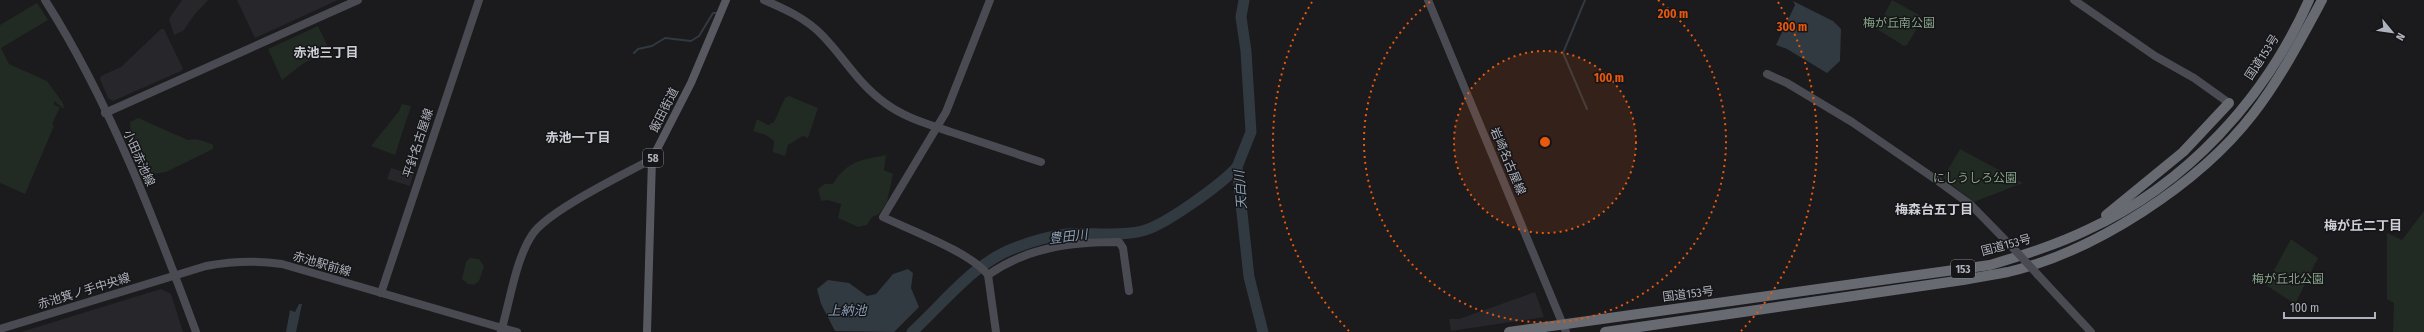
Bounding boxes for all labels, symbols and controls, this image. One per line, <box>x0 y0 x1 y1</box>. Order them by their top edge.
text: 200 m <box>1657 7 1688 21</box>
north arrow <box>2372 12 2412 52</box>
park label: 梅が丘南公園 <box>1863 16 1935 30</box>
text: 300 m <box>1776 20 1807 34</box>
text: N <box>2393 31 2408 43</box>
street label: 国道153号 <box>2242 32 2282 82</box>
district label: 赤池三丁目 <box>293 45 359 60</box>
text: 100 m <box>1594 71 1624 85</box>
street label: 飯田街道 <box>647 85 681 135</box>
street label: 平針名古屋線 <box>400 107 436 179</box>
street label: 岩崎名古屋線 <box>1487 125 1529 197</box>
street label: 小田赤池線 <box>120 128 158 188</box>
district label: 赤池一丁目 <box>545 130 611 145</box>
centre of rings <box>1538 135 1552 149</box>
road number: 58 <box>643 149 663 167</box>
water label: 天白川 <box>1232 168 1249 210</box>
park label: にしうしろ公園 <box>1933 171 2017 185</box>
district label: 梅森台五丁目 <box>1895 202 1973 217</box>
district label: 梅が丘二丁目 <box>2324 218 2402 233</box>
water label: 豊田川 <box>1048 226 1090 246</box>
street label: 国道153号 <box>1979 232 2033 258</box>
street label: 赤池駅前線 <box>291 249 353 279</box>
road number: 153 <box>1951 260 1975 278</box>
street label: 赤池箕ノ手中央線 <box>36 270 132 312</box>
park label: 梅が丘北公園 <box>2252 272 2324 286</box>
street label: 国道153号 <box>1662 284 1714 304</box>
scale bar <box>2284 294 2375 320</box>
text: 100 m <box>2290 301 2319 315</box>
water label: 上納池 <box>827 303 868 318</box>

